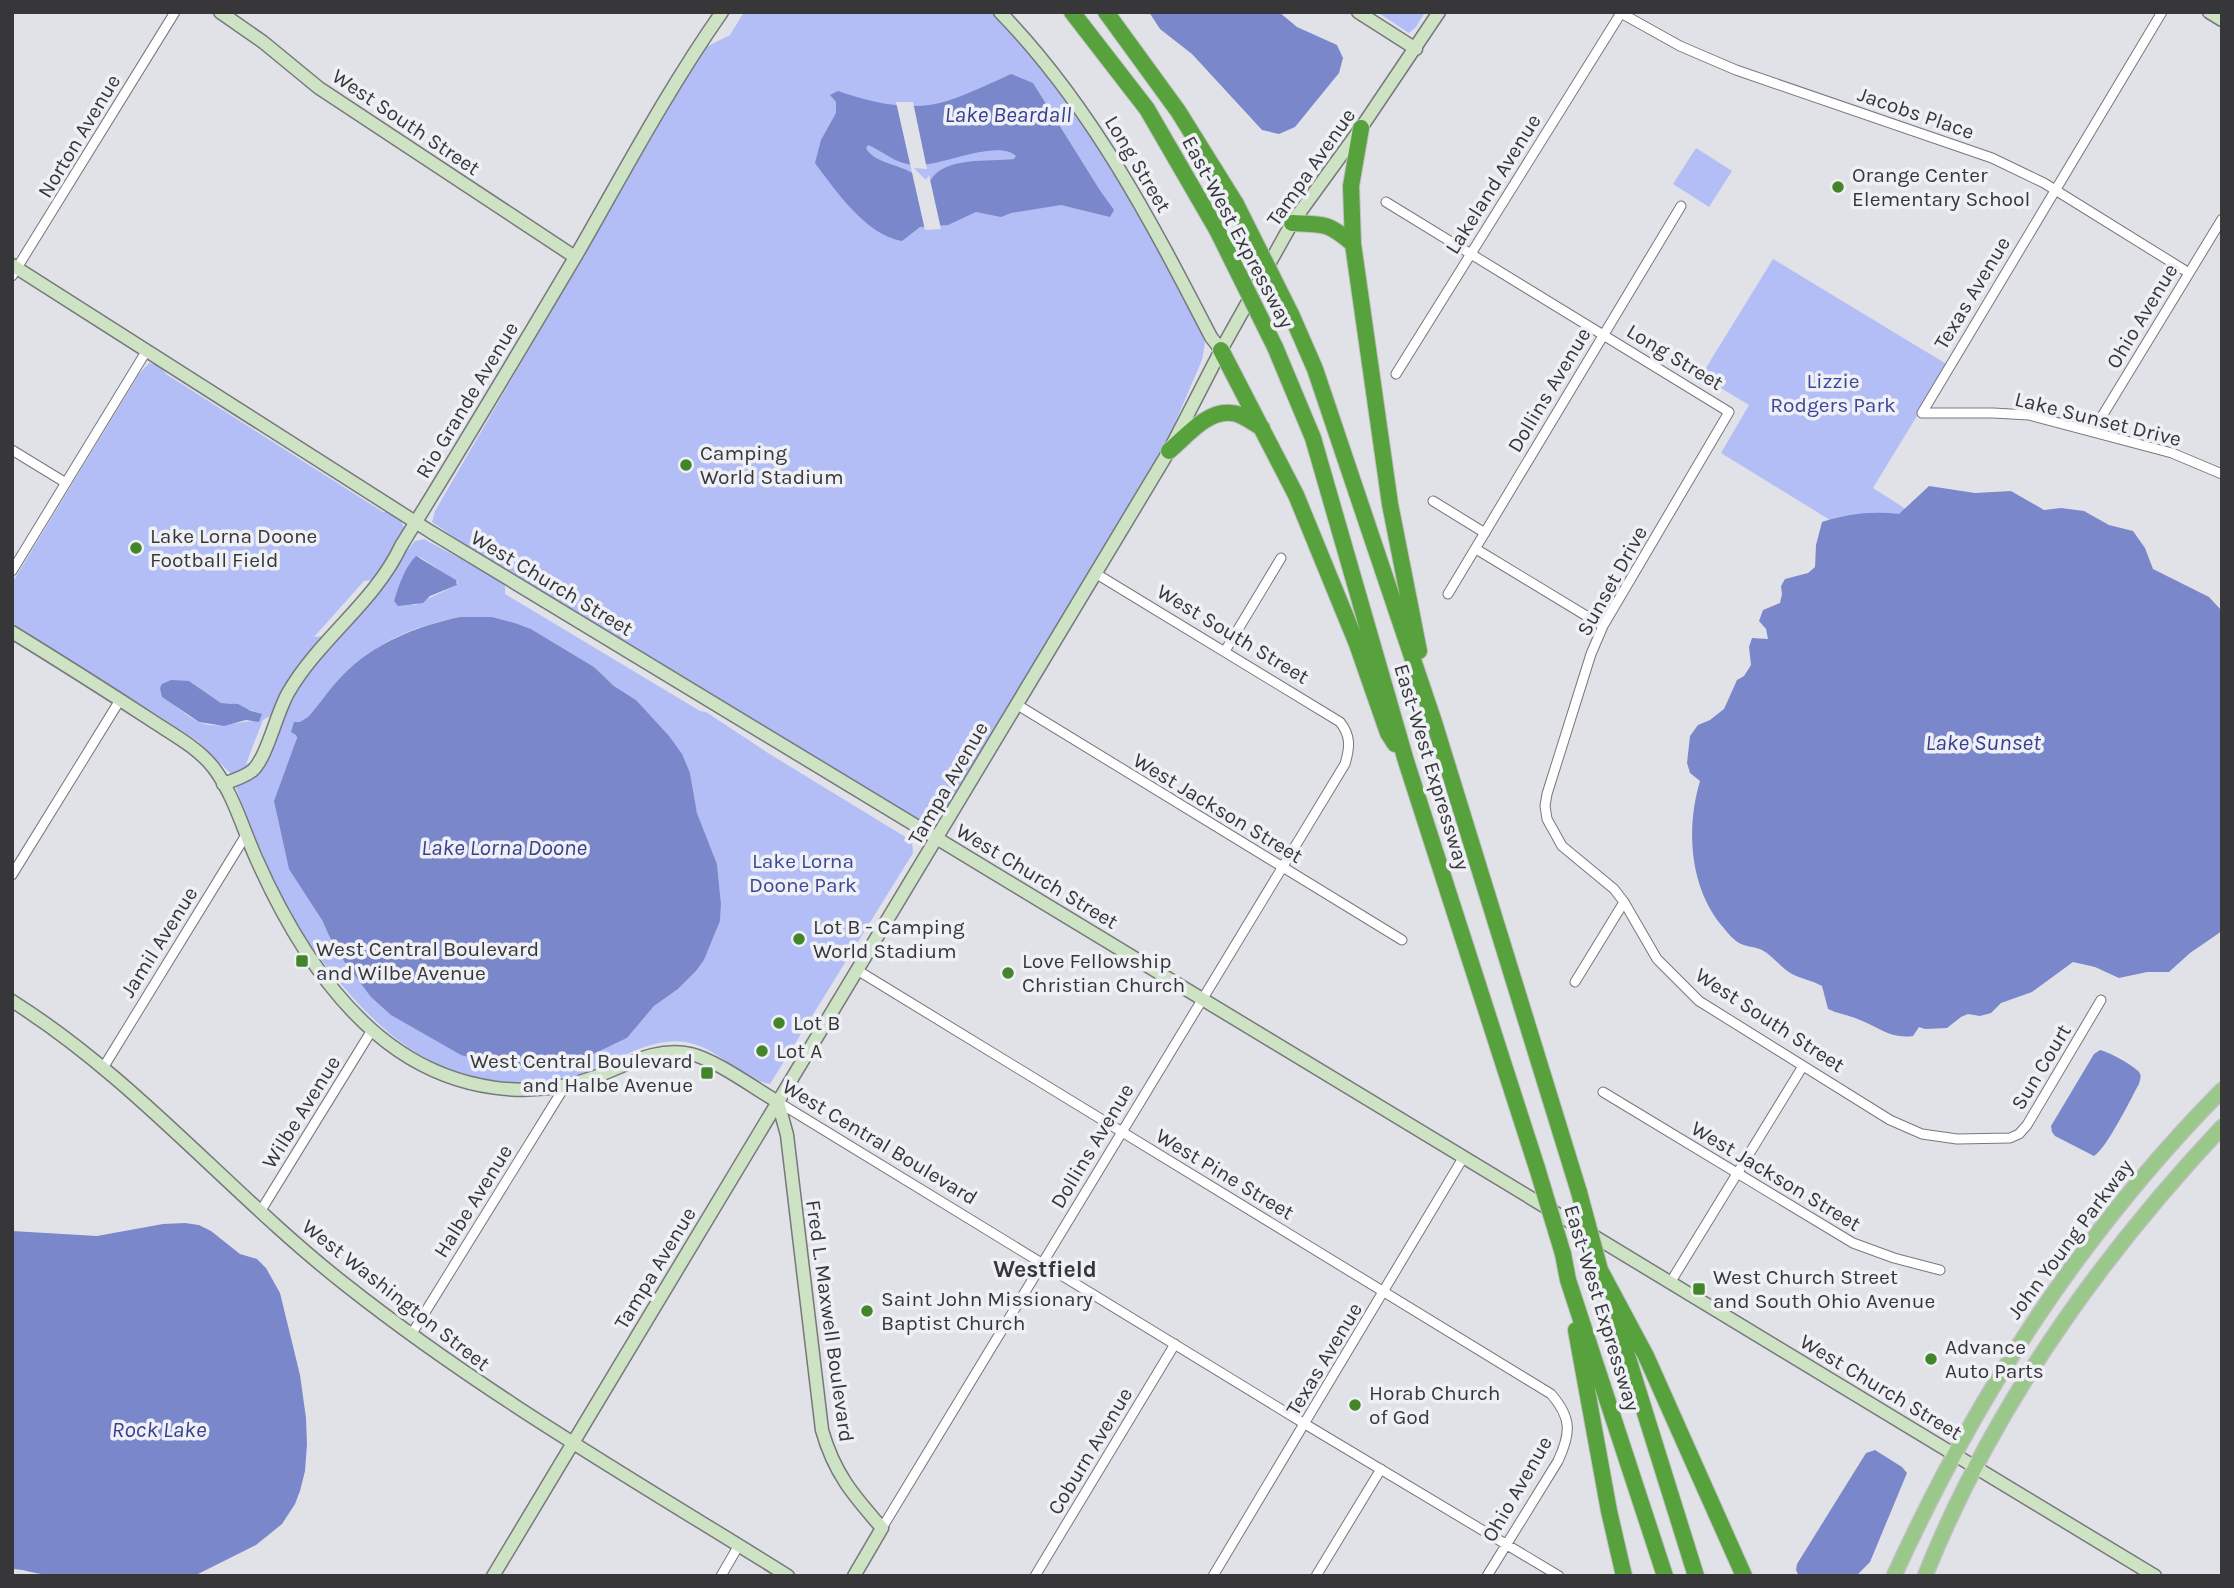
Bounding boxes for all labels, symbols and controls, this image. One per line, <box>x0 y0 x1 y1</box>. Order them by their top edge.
street label: West South Street <box>328 64 484 180</box>
street label: Norton Avenue <box>33 70 125 202</box>
street label: Jacobs Place <box>1855 82 1977 144</box>
water label: Lake Beardall <box>944 101 1072 128</box>
street label: Tampa Avenue <box>1262 104 1360 230</box>
street label: Lakeland Avenue <box>1440 110 1546 258</box>
street label: Long Street <box>1100 111 1176 217</box>
street label: East-West Expressway <box>1177 132 1299 332</box>
place label: Orange Center Elementary School <box>1852 163 2030 211</box>
marker: Orange Center Elementary School <box>1830 179 1846 195</box>
street label: Texas Avenue <box>1929 232 2015 354</box>
street label: Ohio Avenue <box>2101 259 2183 373</box>
street label: Rio Grande Avenue <box>411 317 523 483</box>
street label: Long Street <box>1622 319 1728 395</box>
street label: Dollins Avenue <box>1502 323 1596 457</box>
park label: Lizzie Rodgers Park <box>1770 369 1896 417</box>
street label: Lake Sunset Drive <box>2012 387 2184 451</box>
place label: Camping World Stadium <box>700 441 844 489</box>
marker: Camping World Stadium <box>678 457 694 473</box>
street label: Sunset Drive <box>1572 522 1652 640</box>
place label: Lake Lorna Doone Football Field <box>150 524 317 572</box>
street label: West Church Street <box>467 525 637 641</box>
marker: Lake Lorna Doone Football Field <box>128 540 144 556</box>
street label: West South Street <box>1153 579 1313 689</box>
street label: East-West Expressway <box>1389 661 1475 873</box>
street label: Tampa Avenue <box>903 717 993 849</box>
water label: Lake Sunset <box>1925 729 2042 756</box>
street label: West Jackson Street <box>1129 748 1307 868</box>
street label: West Church Street <box>952 818 1122 934</box>
water label: Lake Lorna Doone <box>421 834 587 861</box>
park label: Lake Lorna Doone Park <box>749 849 857 897</box>
street label: Jamil Avenue <box>115 882 203 1002</box>
place label: Lot B - Camping World Stadium <box>813 915 965 963</box>
marker: Lot B - Camping World Stadium <box>791 931 807 947</box>
place label: West Central Boulevard and Wilbe Avenue <box>316 937 539 985</box>
place label: Love Fellowship Christian Church <box>1022 949 1185 997</box>
marker: West Central Boulevard and Wilbe Avenue <box>294 953 310 969</box>
street label: West South Street <box>1691 963 1849 1077</box>
marker: Love Fellowship Christian Church <box>1000 965 1016 981</box>
place label: Lot B <box>793 1011 840 1035</box>
marker: Lot B <box>771 1015 787 1031</box>
street label: Sun Court <box>2006 1020 2076 1114</box>
place label: Lot A <box>776 1039 822 1063</box>
marker: Lot A <box>754 1043 770 1059</box>
place label: West Central Boulevard and Halbe Avenue <box>470 1049 693 1097</box>
street label: Wilbe Avenue <box>257 1051 345 1173</box>
marker: West Central Boulevard and Halbe Avenue <box>699 1065 715 1081</box>
street label: West Central Boulevard <box>778 1074 982 1210</box>
street label: Dollins Avenue <box>1045 1079 1139 1213</box>
street label: West Jackson Street <box>1687 1116 1865 1236</box>
street label: West Pine Street <box>1152 1123 1298 1225</box>
street label: Halbe Avenue <box>429 1140 517 1262</box>
street label: John Young Parkway <box>2002 1154 2138 1323</box>
street label: Fred L. Maxwell Boulevard <box>801 1198 859 1444</box>
street label: East-West Expressway <box>1559 1202 1645 1414</box>
street label: Tampa Avenue <box>609 1203 701 1333</box>
street label: West Washington Street <box>297 1214 495 1376</box>
district label: Westfield <box>993 1256 1097 1283</box>
place label: West Church Street and South Ohio Avenue <box>1713 1265 1935 1313</box>
marker: West Church Street and South Ohio Avenue <box>1691 1281 1707 1297</box>
place label: Saint John Missionary Baptist Church <box>881 1287 1093 1335</box>
street label: Texas Avenue <box>1281 1298 1367 1420</box>
marker: Saint John Missionary Baptist Church <box>859 1303 875 1319</box>
street label: West Church Street <box>1796 1329 1966 1445</box>
place label: Advance Auto Parts <box>1945 1335 2044 1383</box>
marker: Advance Auto Parts <box>1923 1351 1939 1367</box>
place label: Horab Church of God <box>1369 1381 1500 1429</box>
street label: Coburn Avenue <box>1043 1383 1137 1519</box>
marker: Horab Church of God <box>1347 1397 1363 1413</box>
water label: Rock Lake <box>112 1416 207 1443</box>
street label: Ohio Avenue <box>1477 1432 1557 1546</box>

